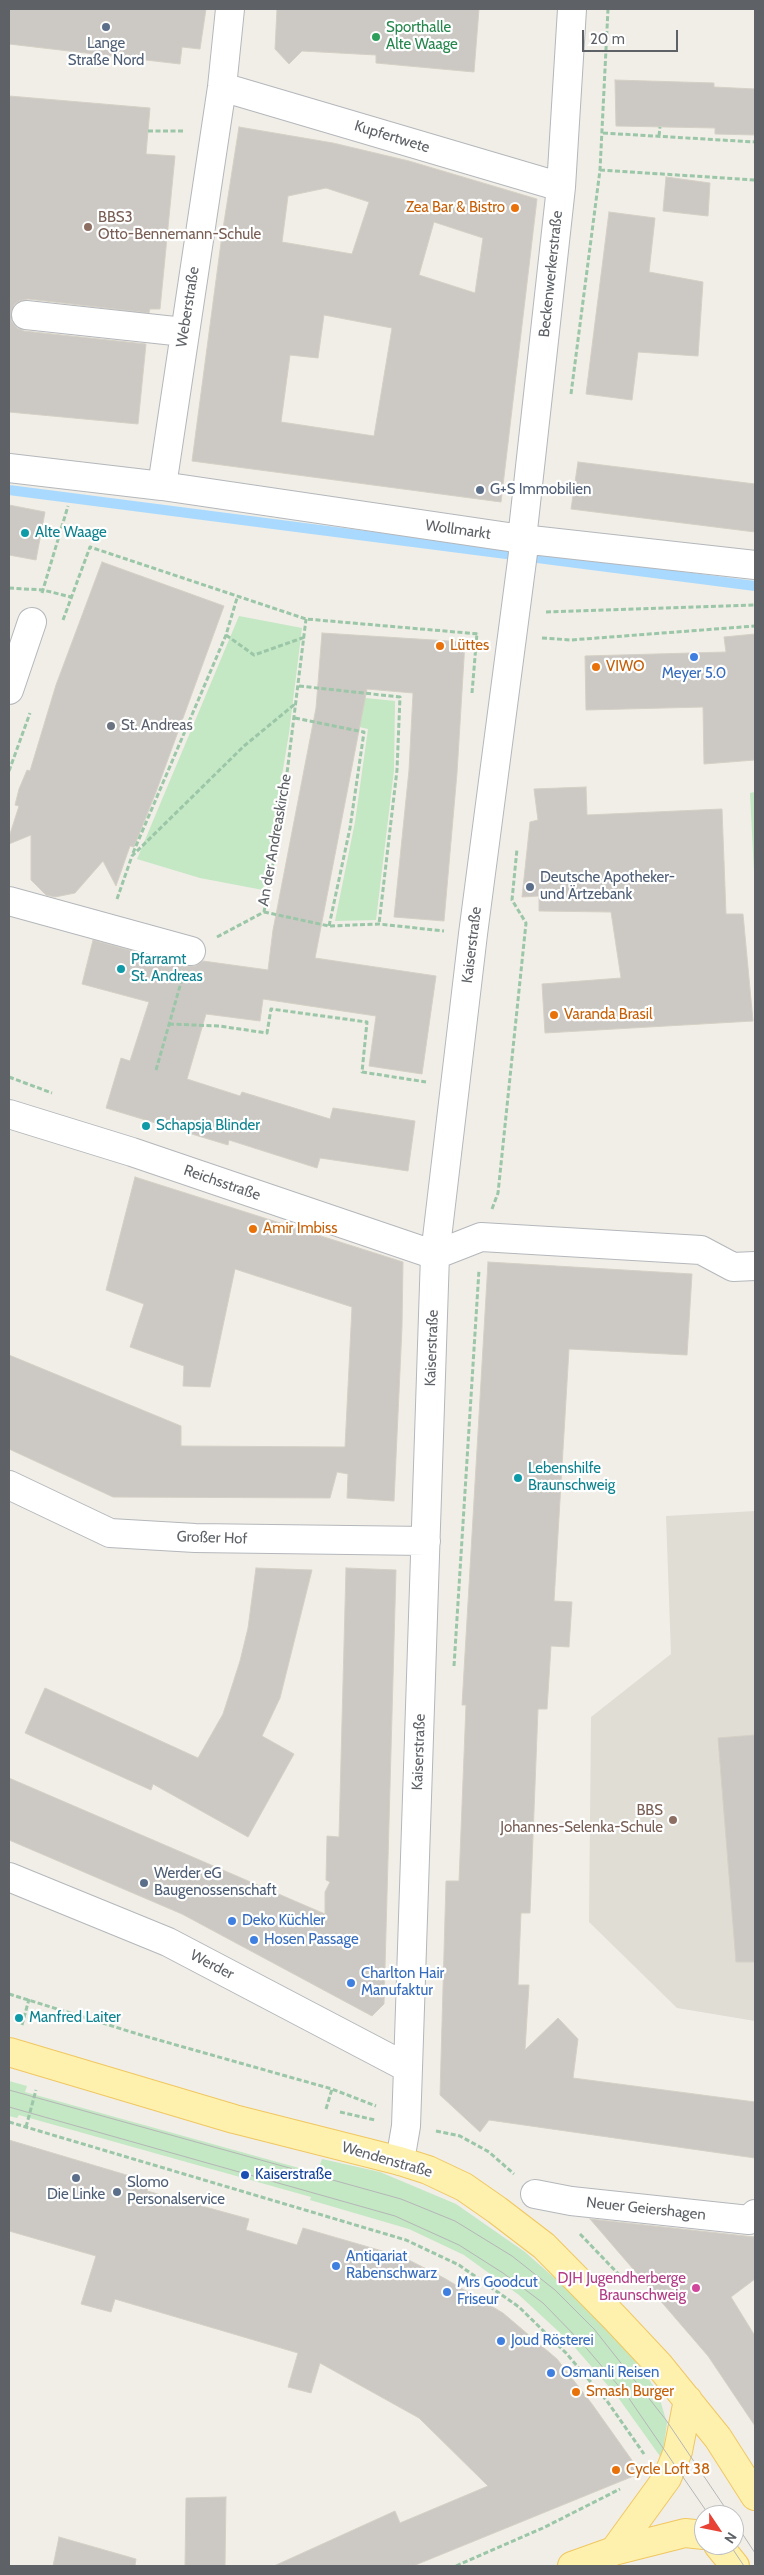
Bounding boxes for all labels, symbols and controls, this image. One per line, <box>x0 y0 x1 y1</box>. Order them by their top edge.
place label: Sporthalle Alte Waage <box>386 19 458 54</box>
scale bar <box>584 20 680 52</box>
marker: Lange Straße Nord <box>100 21 112 33</box>
text: 20 m <box>590 30 625 48</box>
marker: Sporthalle Alte Waage <box>370 31 382 43</box>
place label: Lange Straße Nord <box>68 35 144 70</box>
street label: Kupfertwete <box>352 117 432 157</box>
place label: Zea Bar & Bistro <box>406 199 505 217</box>
marker: Zea Bar & Bistro <box>509 202 521 214</box>
place label: BBS3 Otto-Bennemann-Schule <box>98 209 261 244</box>
street label: Beckenwerkerstraße <box>535 210 567 338</box>
marker: BBS3 Otto-Bennemann-Schule <box>82 221 94 233</box>
street label: Weberstraße <box>173 265 203 349</box>
place label: G+S Immobilien <box>490 481 591 499</box>
marker: G+S Immobilien <box>474 484 486 496</box>
street label: Wollmarkt <box>424 517 492 543</box>
place label: Alte Waage <box>35 524 107 542</box>
marker: Alte Waage <box>19 527 31 539</box>
place label: Lüttes <box>450 637 489 655</box>
marker: Lüttes <box>434 640 446 652</box>
marker: Meyer 5.0 <box>688 651 700 663</box>
place label: VIWO <box>606 658 645 676</box>
marker: VIWO <box>590 661 602 673</box>
place label: Meyer 5.0 <box>662 665 726 683</box>
place label: St. Andreas <box>121 717 193 735</box>
marker: St. Andreas <box>105 720 117 732</box>
street label: An der Andreaskirche <box>255 773 295 907</box>
place label: Deutsche Apotheker- und Ärtzebank <box>540 869 675 904</box>
marker: Deutsche Apotheker- und Ärtzebank <box>524 881 536 893</box>
street label: Kaiserstraße <box>458 906 486 984</box>
place label: Pfarramt St. Andreas <box>131 951 203 986</box>
marker: Pfarramt St. Andreas <box>115 963 127 975</box>
place label: Varanda Brasil <box>564 1006 652 1024</box>
marker: Varanda Brasil <box>548 1009 560 1021</box>
place label: Schapsja Blinder <box>156 1117 260 1135</box>
marker: Schapsja Blinder <box>140 1120 152 1132</box>
street label: Reichsstraße <box>181 1161 263 1205</box>
place label: Amir Imbiss <box>263 1220 337 1238</box>
marker: Amir Imbiss <box>247 1223 259 1235</box>
street label: Kaiserstraße <box>422 1309 442 1387</box>
place label: Lebenshilfe Braunschweig <box>528 1460 615 1495</box>
marker: Lebenshilfe Braunschweig <box>512 1472 524 1484</box>
street label: Großer Hof <box>176 1528 248 1548</box>
street label: Kaiserstraße <box>409 1713 429 1791</box>
place label: BBS Johannes-Selenka-Schule <box>500 1802 663 1837</box>
marker: BBS Johannes-Selenka-Schule <box>667 1814 679 1826</box>
place label: Werder eG Baugenossenschaft <box>154 1865 277 1900</box>
marker: Werder eG Baugenossenschaft <box>138 1877 150 1889</box>
place label: Deko Küchler <box>242 1912 325 1930</box>
marker: Deko Küchler <box>226 1915 238 1927</box>
place label: Hosen Passage <box>264 1931 359 1949</box>
marker: Hosen Passage <box>248 1934 260 1946</box>
street label: Werder <box>187 1946 237 1984</box>
place label: Charlton Hair Manufaktur <box>361 1965 444 2000</box>
marker: Charlton Hair Manufaktur <box>345 1977 357 1989</box>
place label: Manfred Laiter <box>29 2009 121 2027</box>
marker: Manfred Laiter <box>13 2012 25 2024</box>
street label: Wendenstraße <box>340 2138 434 2182</box>
place label: Kaiserstraße <box>255 2166 332 2184</box>
marker: Kaiserstraße <box>239 2169 251 2181</box>
marker: Die Linke <box>70 2172 82 2184</box>
place label: Slomo Personalservice <box>127 2174 225 2209</box>
place label: Die Linke <box>47 2186 105 2204</box>
marker: Slomo Personalservice <box>111 2186 123 2198</box>
street label: Neuer Geiershagen <box>585 2194 707 2224</box>
place label: Antiqariat Rabenschwarz <box>346 2248 437 2283</box>
marker: Antiqariat Rabenschwarz <box>330 2260 342 2272</box>
place label: DJH Jugendherberge Braunschweig <box>558 2270 686 2305</box>
place label: Mrs Goodcut Friseur <box>457 2274 538 2309</box>
marker: DJH Jugendherberge Braunschweig <box>690 2282 702 2294</box>
marker: Mrs Goodcut Friseur <box>441 2286 453 2298</box>
place label: Joud Rösterei <box>511 2332 594 2350</box>
marker: Joud Rösterei <box>495 2335 507 2347</box>
place label: Osmanli Reisen <box>561 2364 659 2382</box>
marker: Osmanli Reisen <box>545 2367 557 2379</box>
place label: Smash Burger <box>586 2383 674 2401</box>
marker: Smash Burger <box>570 2386 582 2398</box>
place label: Cycle Loft 38 <box>626 2461 710 2479</box>
marker: Cycle Loft 38 <box>610 2464 622 2476</box>
north arrow <box>694 2505 744 2555</box>
text: N <box>720 2529 741 2547</box>

